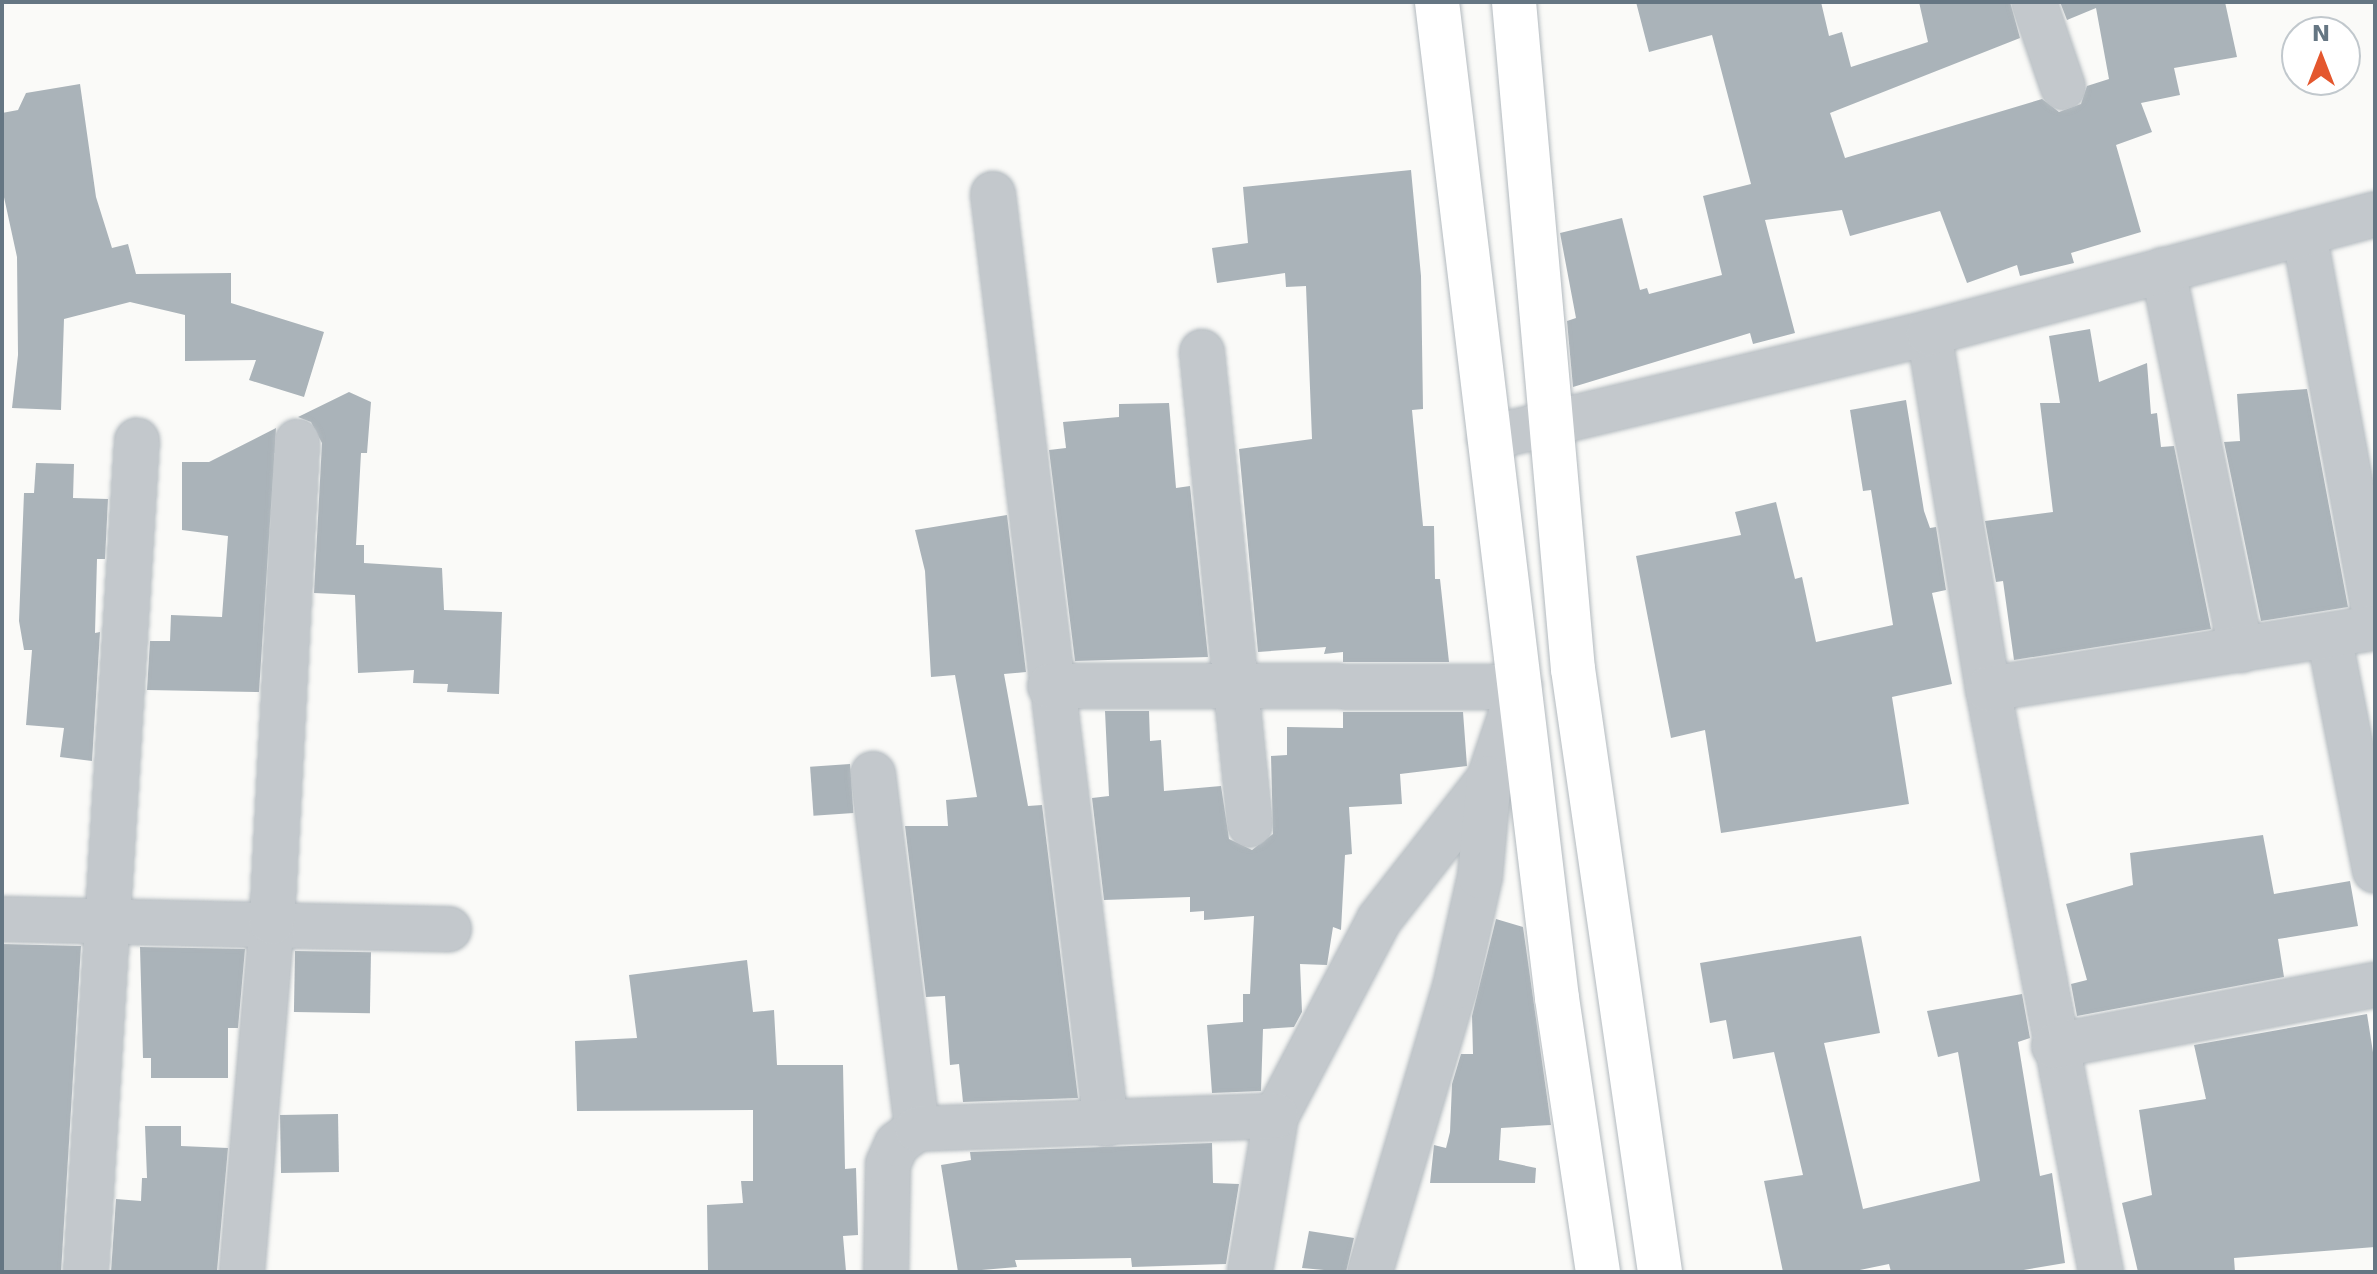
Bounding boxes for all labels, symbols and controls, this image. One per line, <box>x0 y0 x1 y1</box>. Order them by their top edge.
north arrow <box>2281 16 2361 96</box>
text: N <box>2312 21 2330 46</box>

